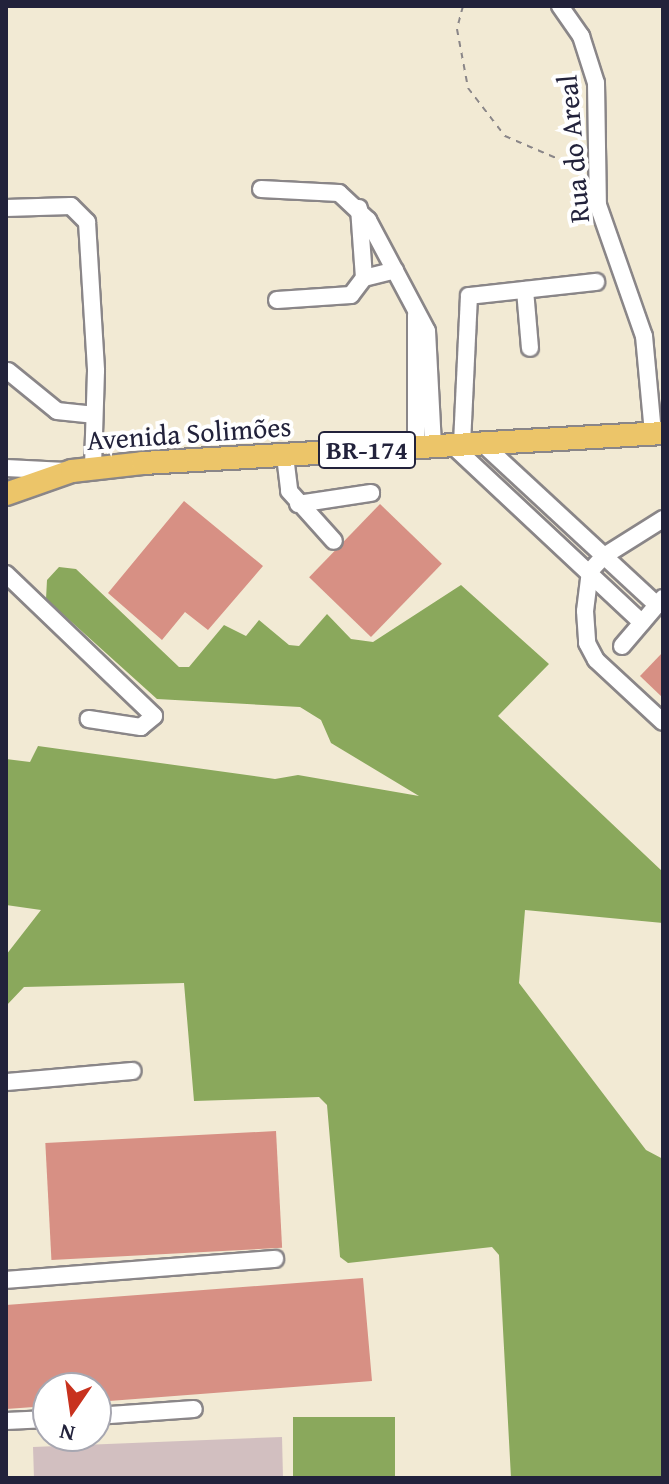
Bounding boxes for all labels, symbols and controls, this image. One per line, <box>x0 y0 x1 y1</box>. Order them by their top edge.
street label: Rua do Areal <box>550 74 596 224</box>
street label: Avenida Solimões <box>86 409 292 457</box>
road number: BR-174 <box>317 428 417 472</box>
north arrow <box>32 1372 112 1452</box>
text: N <box>56 1416 78 1451</box>

